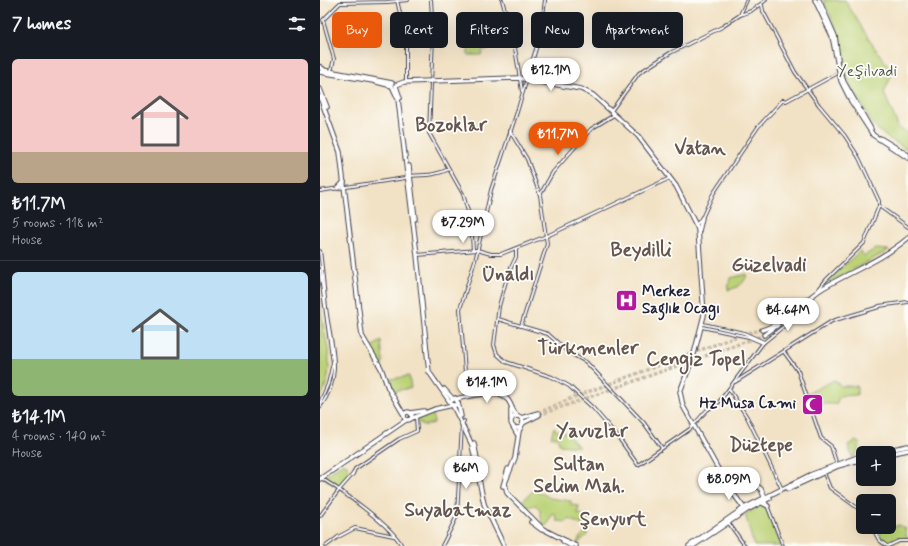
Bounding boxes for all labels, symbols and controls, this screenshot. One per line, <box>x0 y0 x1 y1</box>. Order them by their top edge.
chip: Buy <box>332 12 382 48</box>
chip: Rent <box>390 12 448 48</box>
chip: Filters <box>456 12 523 48</box>
chip: New <box>531 12 584 48</box>
chip: Apartment <box>592 12 683 48</box>
text: 7 homes <box>12 13 71 35</box>
icon: filters <box>286 13 308 35</box>
pin: ₺12.1M <box>518 58 584 92</box>
text: ₺12.1M <box>531 62 571 79</box>
park label: Yeşilvadi <box>837 62 897 82</box>
icon: home <box>124 85 196 157</box>
district label: Bozoklar <box>415 113 488 138</box>
pin: ₺11.7M <box>525 122 591 156</box>
text: ₺11.7M <box>538 126 578 143</box>
district label: Vatan <box>674 136 726 161</box>
text: ₺11.7M <box>12 193 65 215</box>
pin: ₺7.29M <box>430 210 496 244</box>
text: ₺7.29M <box>441 214 485 231</box>
text: 5 rooms · 118 m² <box>12 215 103 232</box>
text: House <box>12 232 43 249</box>
district label: Beydilli <box>610 238 672 263</box>
district label: Güzelvadi <box>732 253 806 278</box>
district label: Ünaldı <box>482 262 534 287</box>
place label: Merkez Saglık Ocagı <box>642 282 720 321</box>
hospital icon: Merkez Saglık Ocagı <box>613 288 639 314</box>
icon: home <box>124 298 196 370</box>
pin: ₺4.64M <box>755 298 821 332</box>
text: ₺4.64M <box>766 302 810 319</box>
district label: Türkmenler <box>537 336 640 361</box>
district label: Cengiz Topel <box>646 347 746 375</box>
pin: ₺14.1M <box>454 370 520 404</box>
text: ₺14.1M <box>466 374 508 391</box>
mosque icon: Hz Musa Cami <box>799 391 825 417</box>
place label: Hz Musa Cami <box>699 394 797 414</box>
text: ₺14.1M <box>12 406 66 428</box>
district label: Yavuzlar <box>556 419 629 444</box>
text: 4 rooms · 140 m² <box>12 428 106 445</box>
district label: Düztepe <box>729 433 793 458</box>
text: House <box>12 445 43 462</box>
map controls <box>856 446 896 534</box>
button: + <box>856 446 896 486</box>
district label: Sultan Selim Mah. <box>533 452 625 499</box>
pin: ₺6M <box>447 456 485 490</box>
text: ₺6M <box>453 460 479 477</box>
pin: ₺8.09M <box>696 467 762 501</box>
text: ₺8.09M <box>707 471 751 488</box>
button: − <box>856 494 896 534</box>
district label: Suyabatmaz <box>404 498 512 523</box>
district label: Şenyurt <box>580 507 647 532</box>

